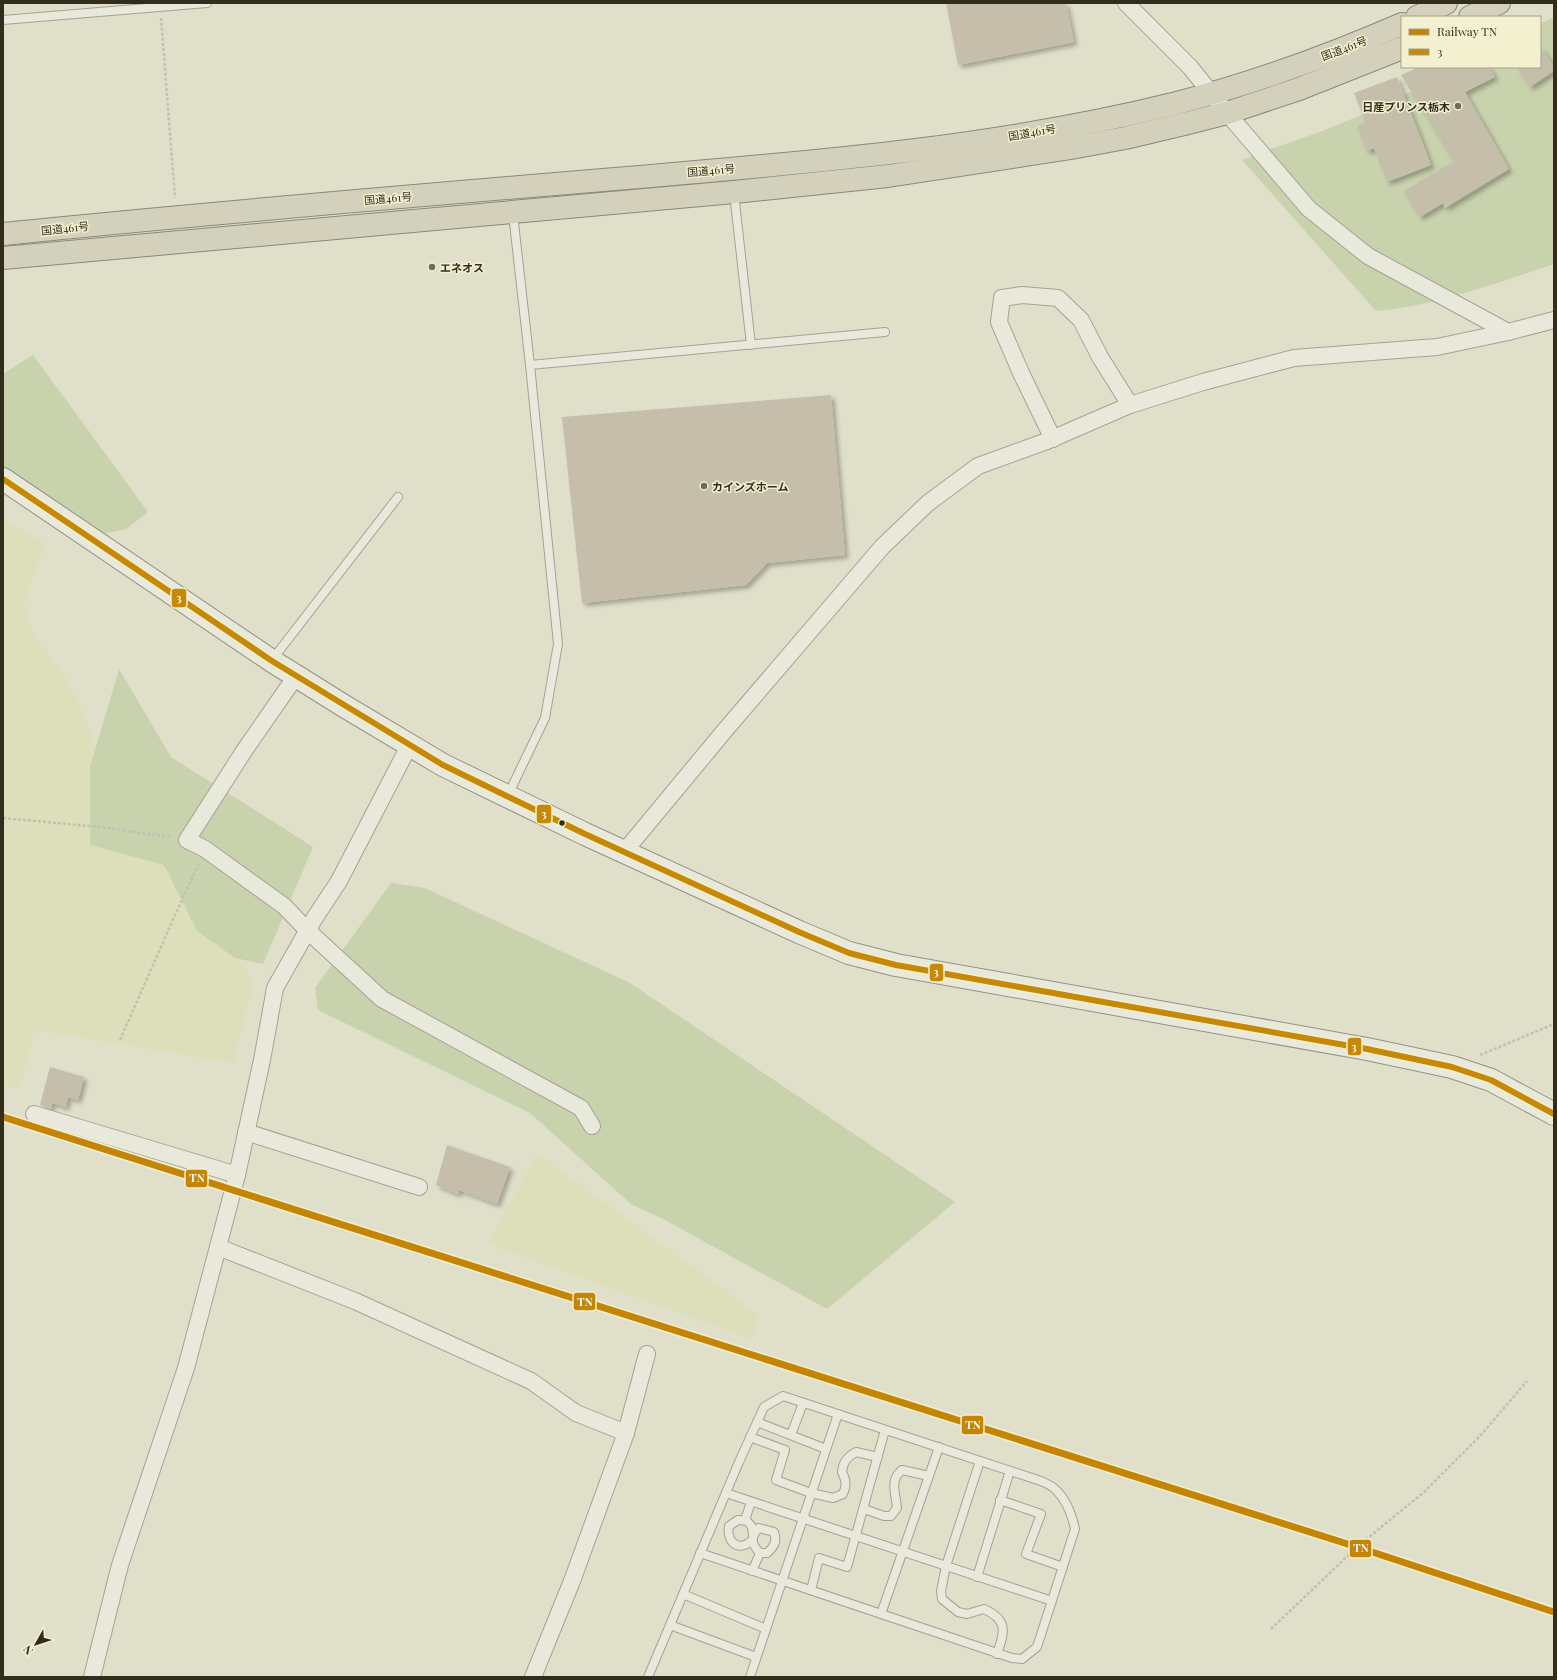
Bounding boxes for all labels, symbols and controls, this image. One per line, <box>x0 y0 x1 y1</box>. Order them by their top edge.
legend <box>1401 16 1541 68</box>
text: Railway TN <box>1437 23 1498 39</box>
street label: 国道461号 <box>1319 32 1369 64</box>
text: 3 <box>1437 43 1442 59</box>
place label: 日産プリンス栃木 <box>1362 99 1450 114</box>
marker: 日産プリンス栃木 <box>1453 101 1463 111</box>
street label: 国道461号 <box>1007 120 1057 144</box>
street label: 国道461号 <box>686 160 736 180</box>
street label: 国道461号 <box>363 188 413 208</box>
street label: 国道461号 <box>40 218 90 238</box>
place label: エネオス <box>440 260 484 275</box>
marker: エネオス <box>427 262 437 272</box>
place label: カインズホーム <box>712 479 788 494</box>
marker: カインズホーム <box>699 481 709 491</box>
line badge: 3 <box>171 588 187 608</box>
text: 3 <box>176 590 182 605</box>
line badge: 3 <box>536 804 552 824</box>
text: 3 <box>541 806 547 821</box>
unlabelled marker <box>557 818 567 828</box>
line badge: 3 <box>929 963 944 982</box>
text: 3 <box>933 964 939 979</box>
line badge: 3 <box>1347 1037 1362 1056</box>
text: 3 <box>1351 1039 1357 1054</box>
line badge: TN <box>185 1169 208 1188</box>
text: TN <box>189 1170 205 1185</box>
line badge: TN <box>573 1292 596 1311</box>
text: TN <box>577 1294 593 1309</box>
line badge: TN <box>961 1415 984 1435</box>
text: TN <box>965 1417 981 1432</box>
line badge: TN <box>1349 1539 1372 1558</box>
text: TN <box>1353 1540 1369 1555</box>
north arrow <box>16 1624 56 1664</box>
text: N <box>19 1643 36 1658</box>

